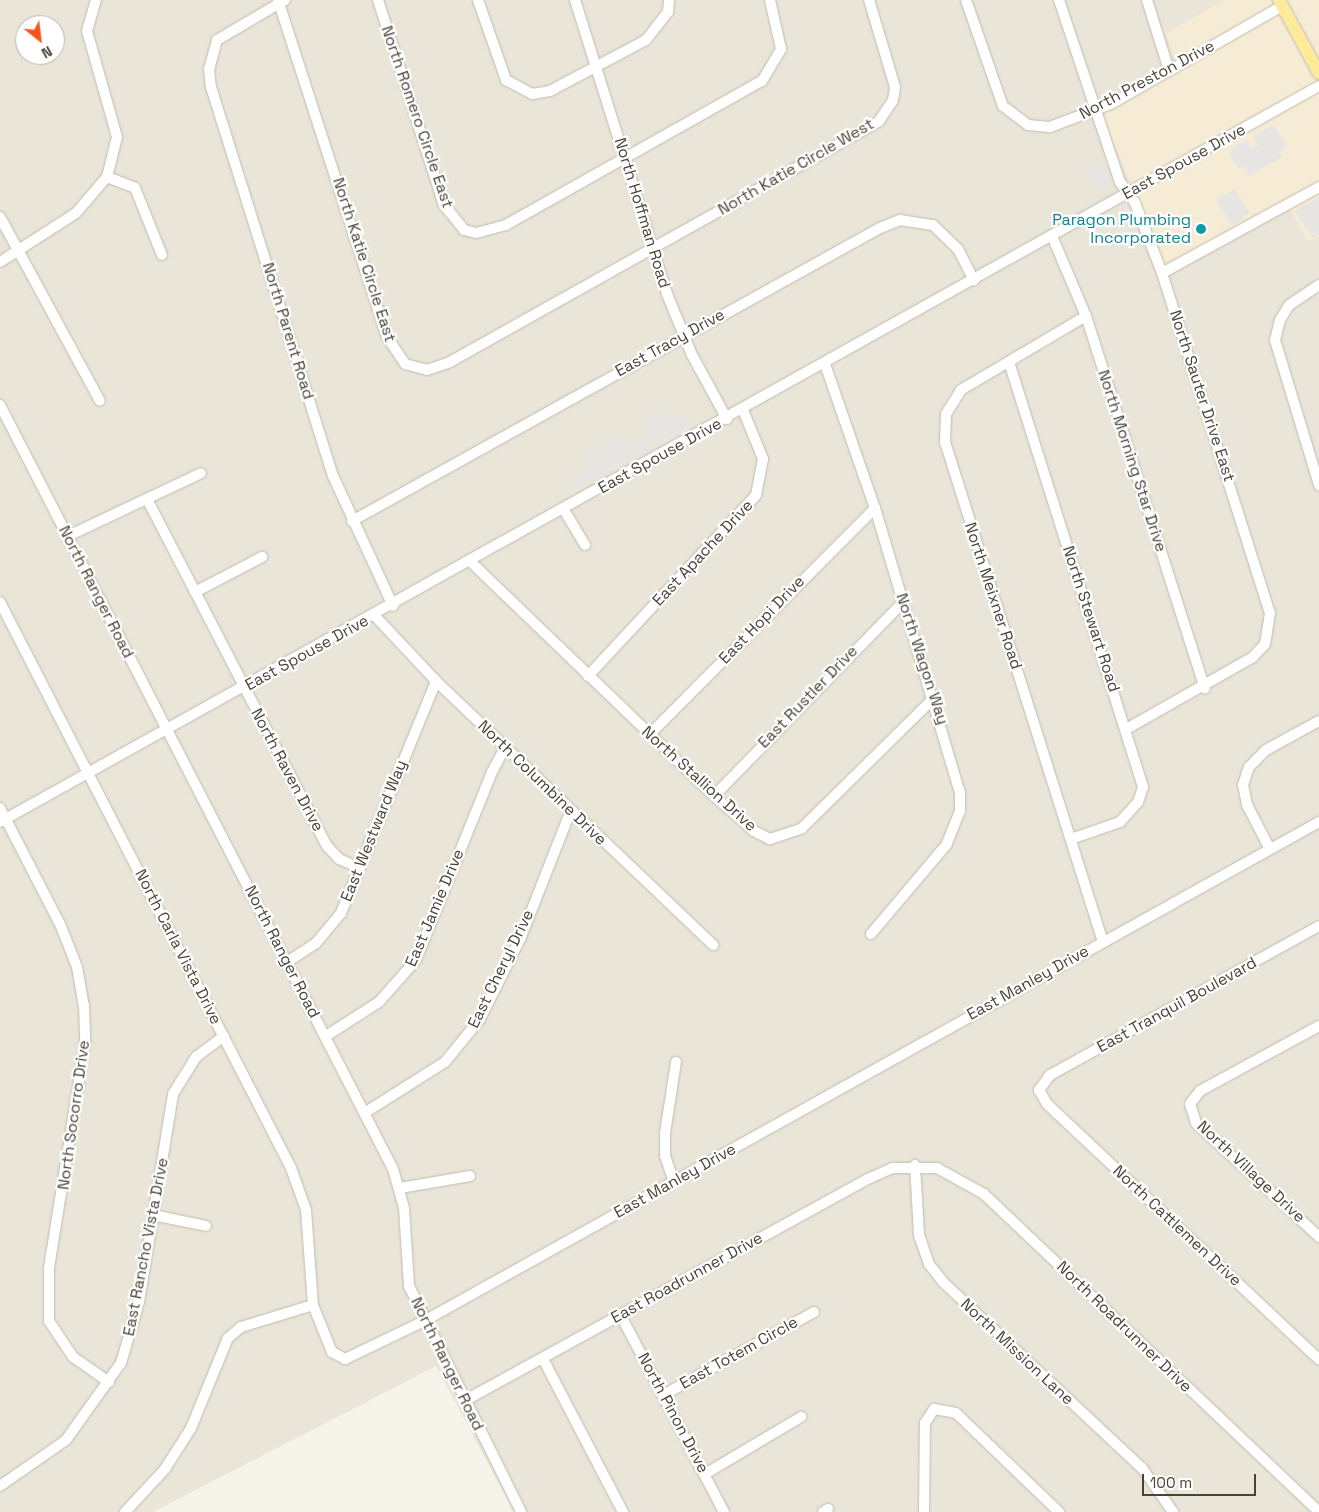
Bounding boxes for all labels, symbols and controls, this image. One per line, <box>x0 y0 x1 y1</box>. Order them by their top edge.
north arrow <box>15 15 65 65</box>
street label: North Romero Circle East <box>377 23 457 211</box>
street label: North Preston Drive <box>1076 36 1218 124</box>
text: N <box>38 42 55 62</box>
street label: North Katie Circle West <box>715 114 877 220</box>
street label: East Spouse Drive <box>1119 120 1249 204</box>
street label: North Hoffman Road <box>610 135 674 291</box>
street label: North Katie Circle East <box>328 175 400 345</box>
place label: Paragon Plumbing Incorporated <box>1052 210 1191 248</box>
marker: Paragon Plumbing Incorporated <box>1195 223 1207 235</box>
street label: North Parent Road <box>258 260 318 402</box>
street label: East Tracy Drive <box>612 305 728 381</box>
street label: North Sauter Drive East <box>1165 308 1239 484</box>
street label: North Morning Star Drive <box>1093 368 1171 554</box>
street label: East Spouse Drive <box>595 414 725 498</box>
street label: East Apache Drive <box>649 496 757 610</box>
street label: North Meixner Road <box>960 520 1026 672</box>
street label: North Ranger Road <box>54 523 138 661</box>
street label: North Stewart Road <box>1058 543 1124 695</box>
street label: East Hopi Drive <box>715 572 809 668</box>
street label: North Wagon Way <box>892 591 952 727</box>
street label: East Spouse Drive <box>242 611 372 695</box>
street label: East Rustler Drive <box>754 642 862 752</box>
street label: North Raven Drive <box>246 705 328 835</box>
street label: North Columbine Drive <box>474 717 610 849</box>
street label: North Stallion Drive <box>638 722 760 836</box>
street label: East Westward Way <box>337 757 411 905</box>
street label: East Jamie Drive <box>402 846 468 970</box>
street label: North Carla Vista Drive <box>130 866 226 1028</box>
street label: North Ranger Road <box>240 883 324 1021</box>
street label: East Cheryl Drive <box>464 907 538 1031</box>
street label: East Manley Drive <box>964 942 1092 1024</box>
street label: East Tranquil Boulevard <box>1094 953 1260 1057</box>
street label: North Socorro Drive <box>54 1039 94 1191</box>
street label: North Village Drive <box>1193 1117 1309 1227</box>
street label: East Manley Drive <box>611 1140 739 1222</box>
street label: East Rancho Vista Drive <box>119 1156 173 1338</box>
street label: North Cattlemen Drive <box>1109 1161 1245 1291</box>
street label: East Roadrunner Drive <box>608 1228 766 1328</box>
street label: North Roadrunner Drive <box>1052 1257 1196 1397</box>
street label: North Ranger Road <box>406 1294 488 1434</box>
street label: North Mission Lane <box>957 1295 1077 1409</box>
street label: East Totem Circle <box>676 1312 802 1394</box>
street label: North Pinon Drive <box>633 1350 713 1476</box>
scale bar <box>1144 1464 1258 1496</box>
text: 100 m <box>1150 1473 1192 1492</box>

